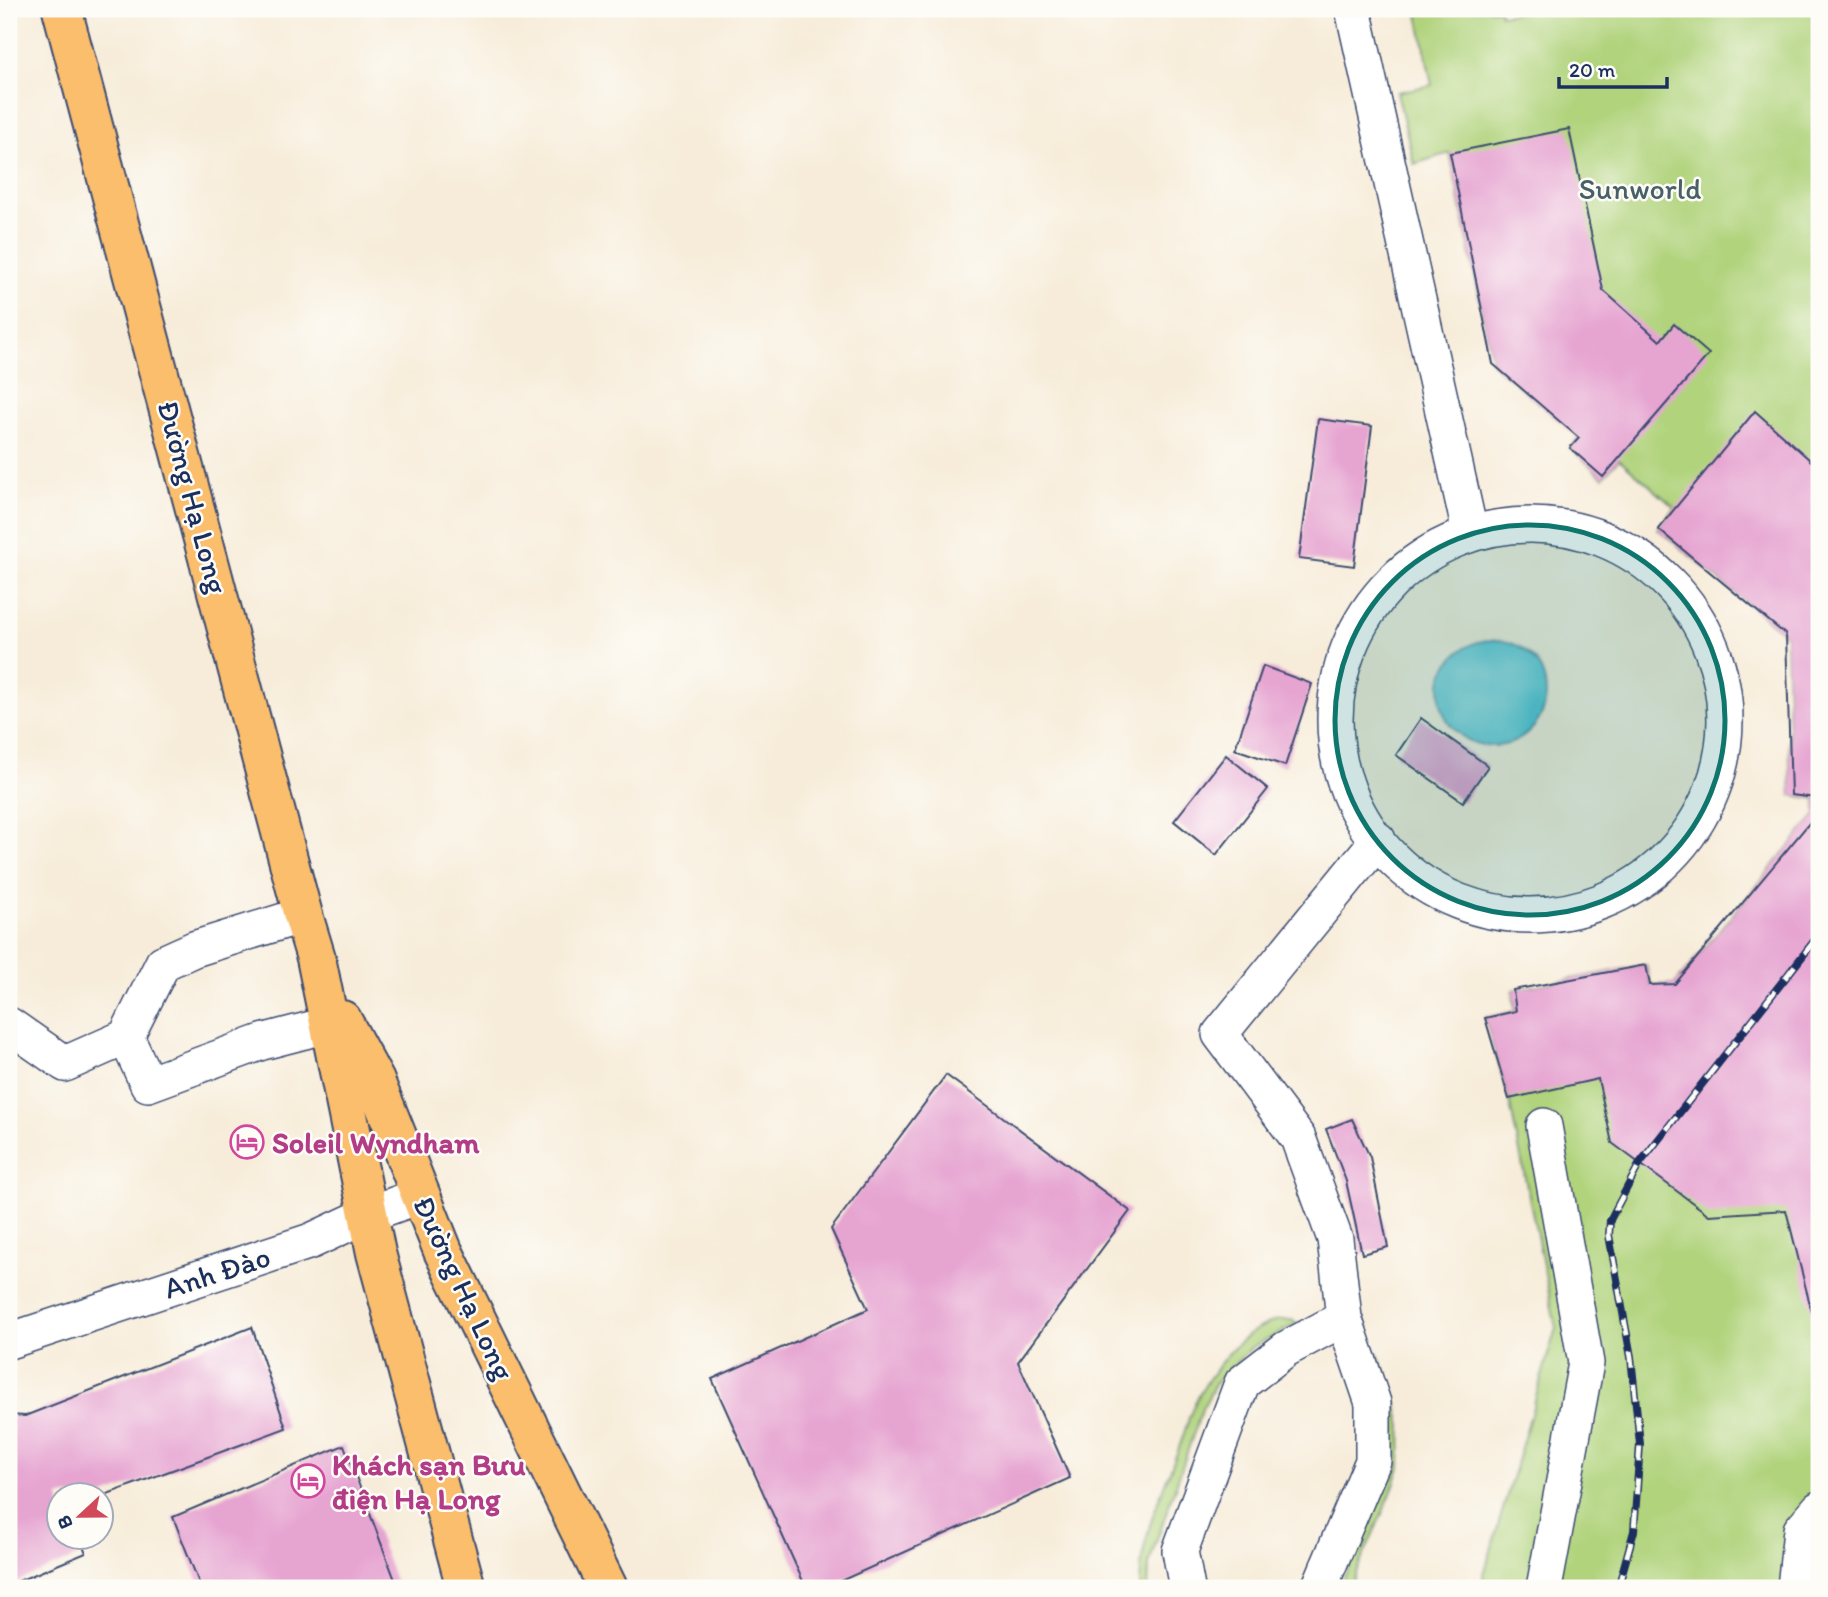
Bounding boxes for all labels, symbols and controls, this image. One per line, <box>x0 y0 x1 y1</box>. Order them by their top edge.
scale bar <box>1559 46 1667 90</box>
text: 20 m <box>1569 57 1616 82</box>
park label: Sunworld <box>1579 170 1701 207</box>
street label: Đường Hạ Long <box>149 396 237 598</box>
hotel icon: Soleil Wyndham <box>228 1123 266 1161</box>
place label: Soleil Wyndham <box>272 1124 480 1161</box>
street label: Đường Hạ Long <box>405 1190 523 1386</box>
street label: Anh Đào <box>159 1237 275 1307</box>
place label: Khách sạn Bưu điện Hạ Long <box>332 1446 526 1517</box>
hotel icon: Khách sạn Bưu điện Hạ Long <box>289 1462 327 1500</box>
north arrow <box>46 1482 116 1552</box>
text: B <box>52 1512 78 1532</box>

